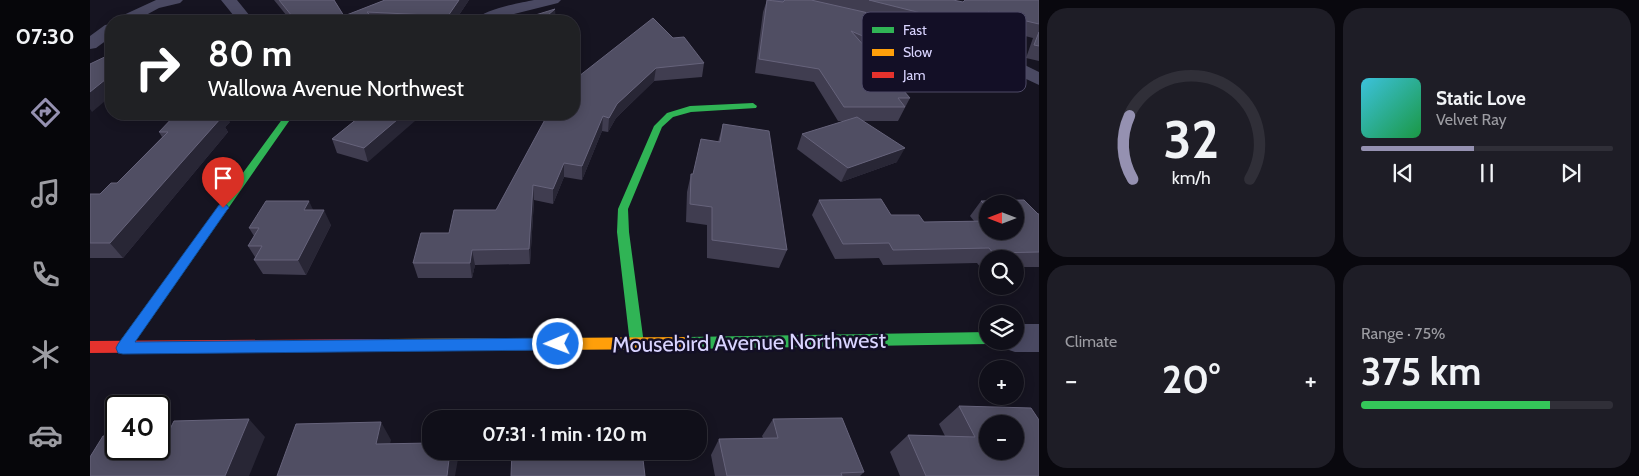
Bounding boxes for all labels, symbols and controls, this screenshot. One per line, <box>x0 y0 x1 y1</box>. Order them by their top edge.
legend <box>862 12 1026 92</box>
text: Fast <box>903 21 927 39</box>
text: 07:30 <box>15 23 75 50</box>
text: 80 m <box>208 32 292 75</box>
icon: right <box>125 35 190 100</box>
text: Slow <box>903 43 932 61</box>
text: Jam <box>902 66 925 84</box>
text: Wallowa Avenue Northwest <box>208 75 464 102</box>
text: Static Love <box>1436 87 1526 110</box>
icon: directions <box>28 95 63 130</box>
text: 32 <box>1163 108 1219 171</box>
text: Velvet Ray <box>1436 110 1507 129</box>
pin <box>202 157 244 208</box>
icon: previous <box>1389 159 1417 187</box>
icon: pause <box>1473 159 1501 187</box>
icon: next <box>1557 159 1585 187</box>
icon: arrive <box>209 164 237 192</box>
text: km/h <box>1171 167 1211 188</box>
icon: music <box>28 176 63 211</box>
north arrow <box>979 195 1024 240</box>
map controls <box>979 195 1024 460</box>
button: search <box>979 250 1024 295</box>
icon: phone <box>28 257 63 292</box>
button: layers <box>979 305 1024 350</box>
position arrow <box>531 317 583 369</box>
text: Range · 75% <box>1361 324 1445 343</box>
street label: Mousebird Avenue Northwest <box>612 327 887 358</box>
text: Climate <box>1065 332 1117 351</box>
icon: climate <box>28 337 63 372</box>
text: 375 km <box>1361 348 1481 395</box>
text: 20° <box>1162 356 1220 403</box>
button: + <box>979 360 1024 405</box>
text: − <box>1065 363 1077 397</box>
text: + <box>1305 363 1317 397</box>
speed limit sign: 40 <box>105 395 170 460</box>
button: − <box>979 415 1024 460</box>
icon: car <box>28 418 63 453</box>
text: 07:31 · 1 min · 120 m <box>482 423 647 446</box>

